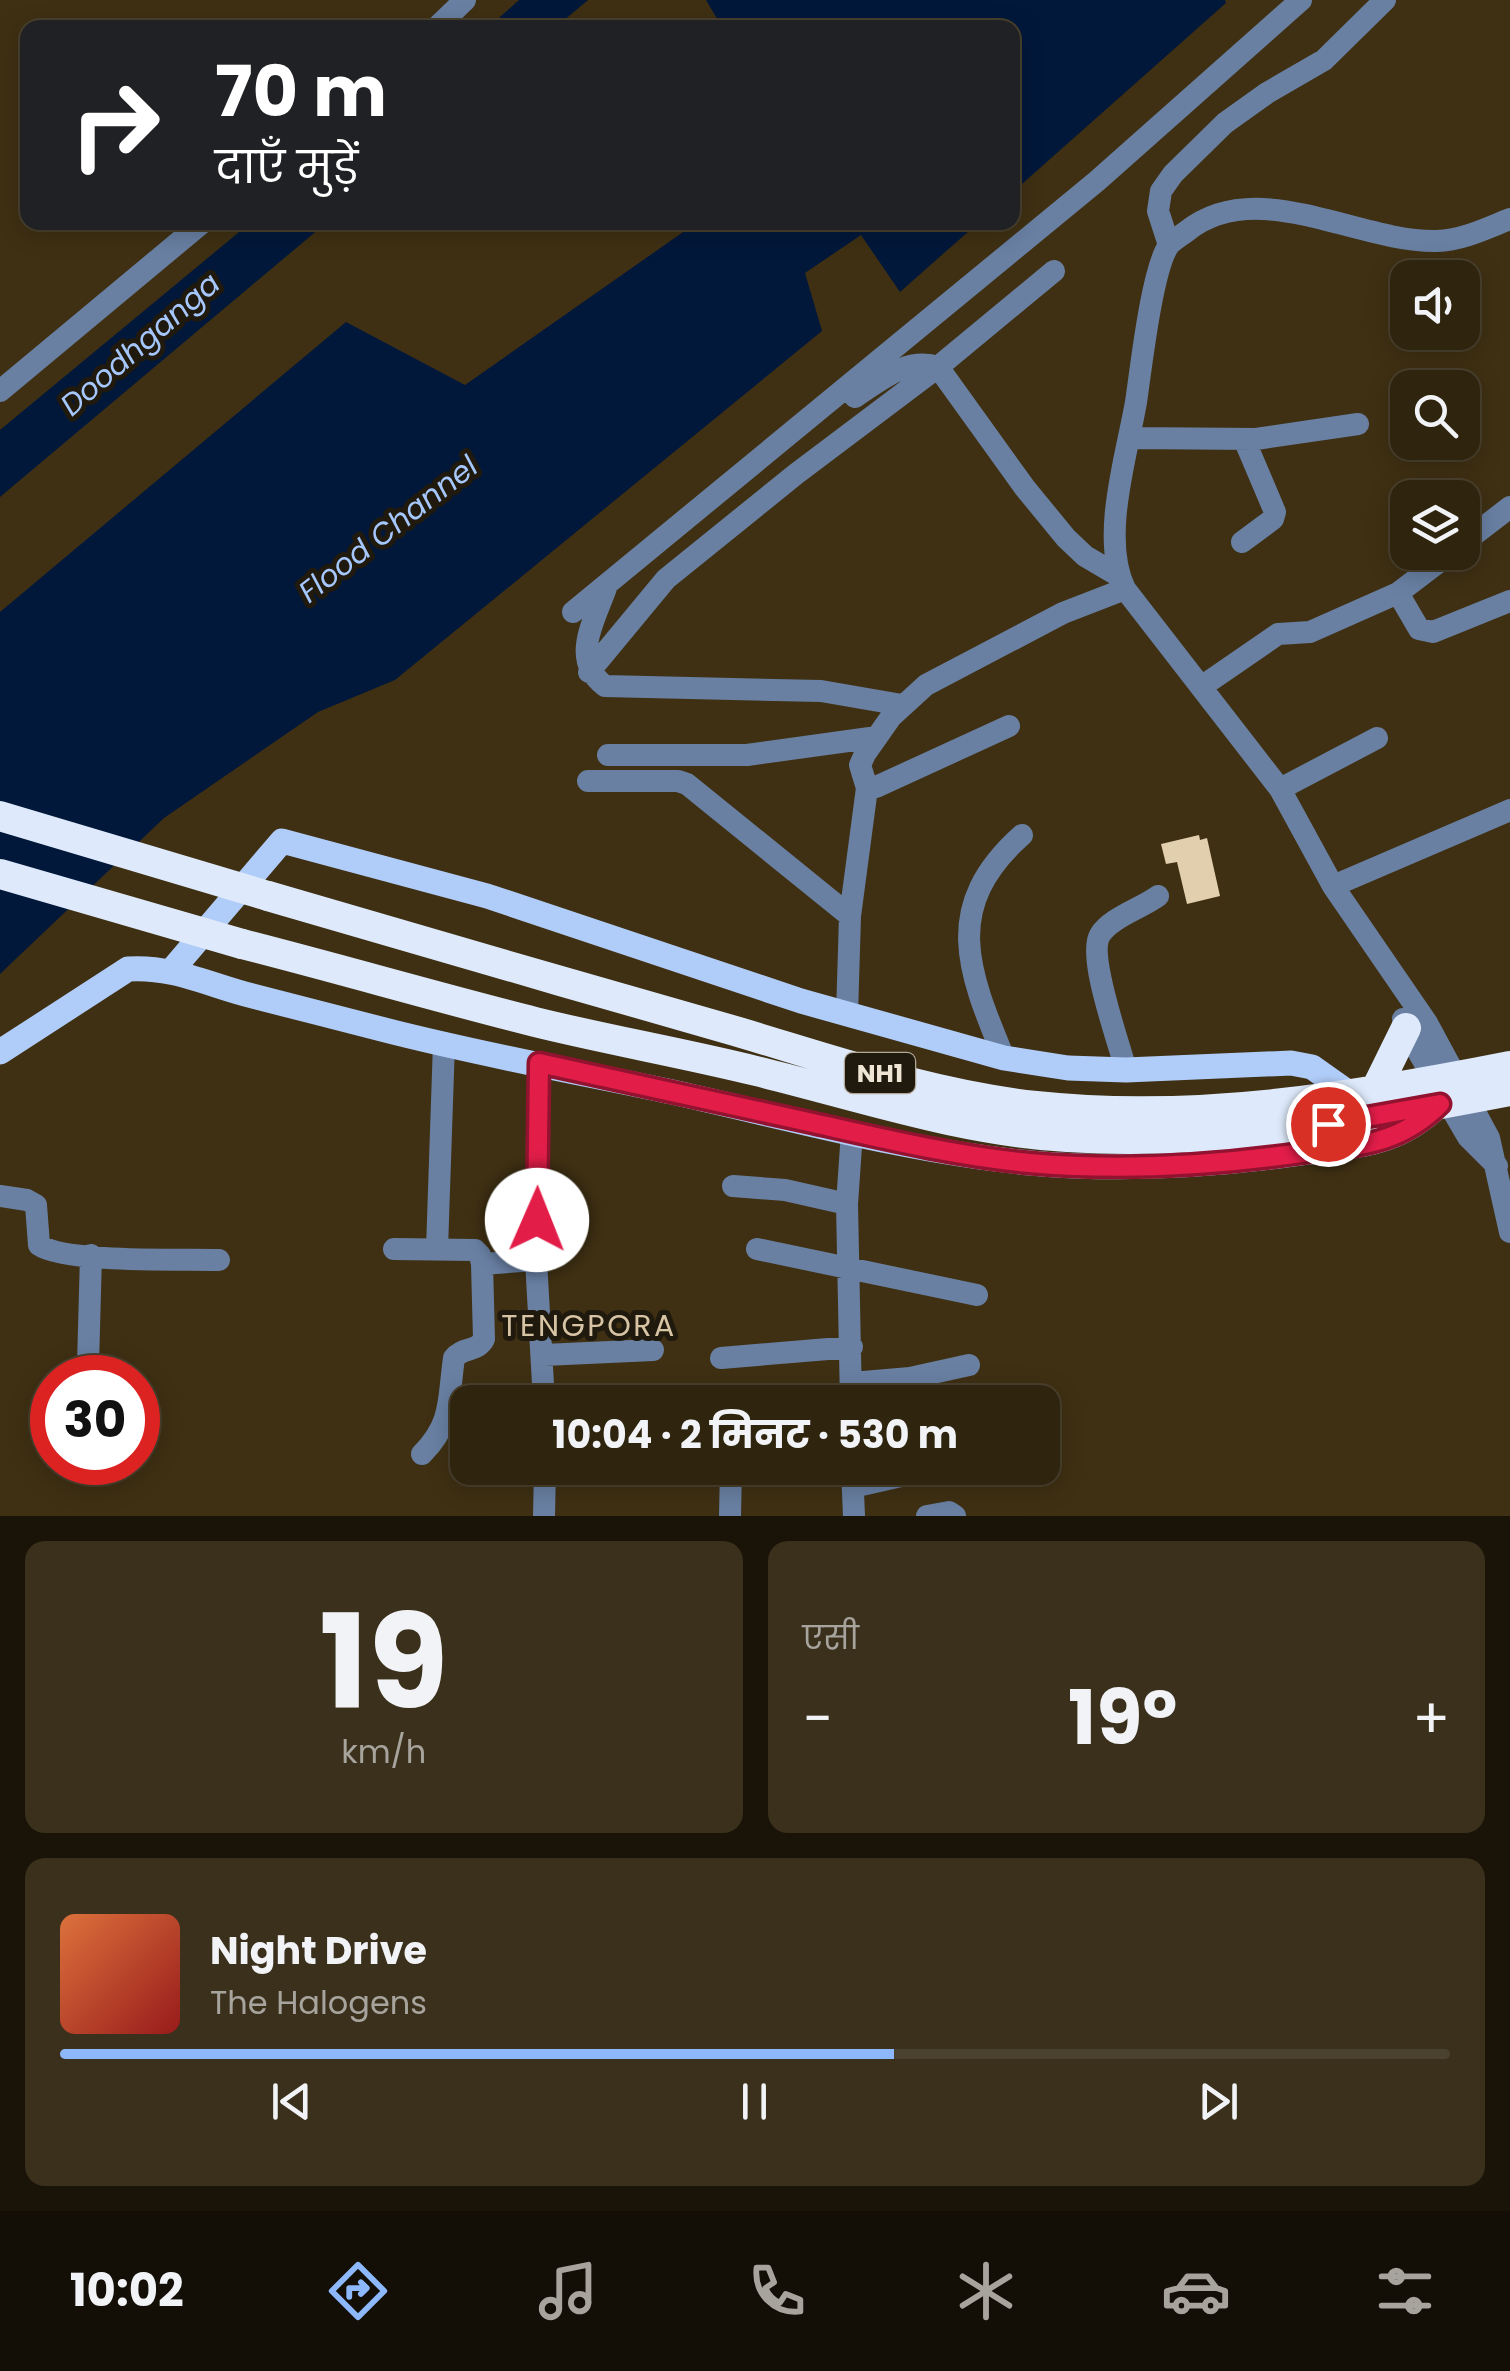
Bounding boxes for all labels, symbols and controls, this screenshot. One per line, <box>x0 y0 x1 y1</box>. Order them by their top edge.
text: 70 m <box>215 42 387 141</box>
icon: right <box>50 60 180 190</box>
text: दाएँ मुड़ें <box>215 136 358 199</box>
map controls <box>1390 260 1480 570</box>
button: sound <box>1390 260 1480 350</box>
water label: Doodhganga <box>51 262 229 426</box>
button: search <box>1390 370 1480 460</box>
water label: Flood Channel <box>289 445 487 613</box>
button: layers <box>1390 480 1480 570</box>
road number: NH1 <box>845 1053 915 1093</box>
pin <box>1286 1082 1371 1167</box>
icon: arrive <box>1301 1097 1356 1152</box>
position arrow <box>485 1168 589 1272</box>
district label: TENGPORA <box>501 1304 677 1347</box>
speed limit sign: 30 <box>30 1355 160 1485</box>
text: 10:04 · 2 मिनट · 530 m <box>552 1408 958 1461</box>
text: 19 <box>319 1571 448 1754</box>
text: एसी <box>803 1615 859 1660</box>
text: 19° <box>1068 1665 1177 1770</box>
text: − <box>803 1680 833 1757</box>
text: + <box>1412 1680 1450 1757</box>
text: km/h <box>341 1729 426 1774</box>
text: Night Drive <box>210 1924 427 1977</box>
text: The Halogens <box>210 1980 427 2025</box>
icon: previous <box>264 2074 319 2129</box>
icon: pause <box>727 2074 782 2129</box>
icon: next <box>1191 2074 1246 2129</box>
icon: directions <box>323 2256 393 2326</box>
icon: music <box>533 2256 603 2326</box>
icon: phone <box>742 2256 812 2326</box>
icon: climate <box>951 2256 1021 2326</box>
icon: car <box>1161 2256 1231 2326</box>
icon: filters <box>1370 2256 1440 2326</box>
text: 10:02 <box>70 2259 184 2322</box>

